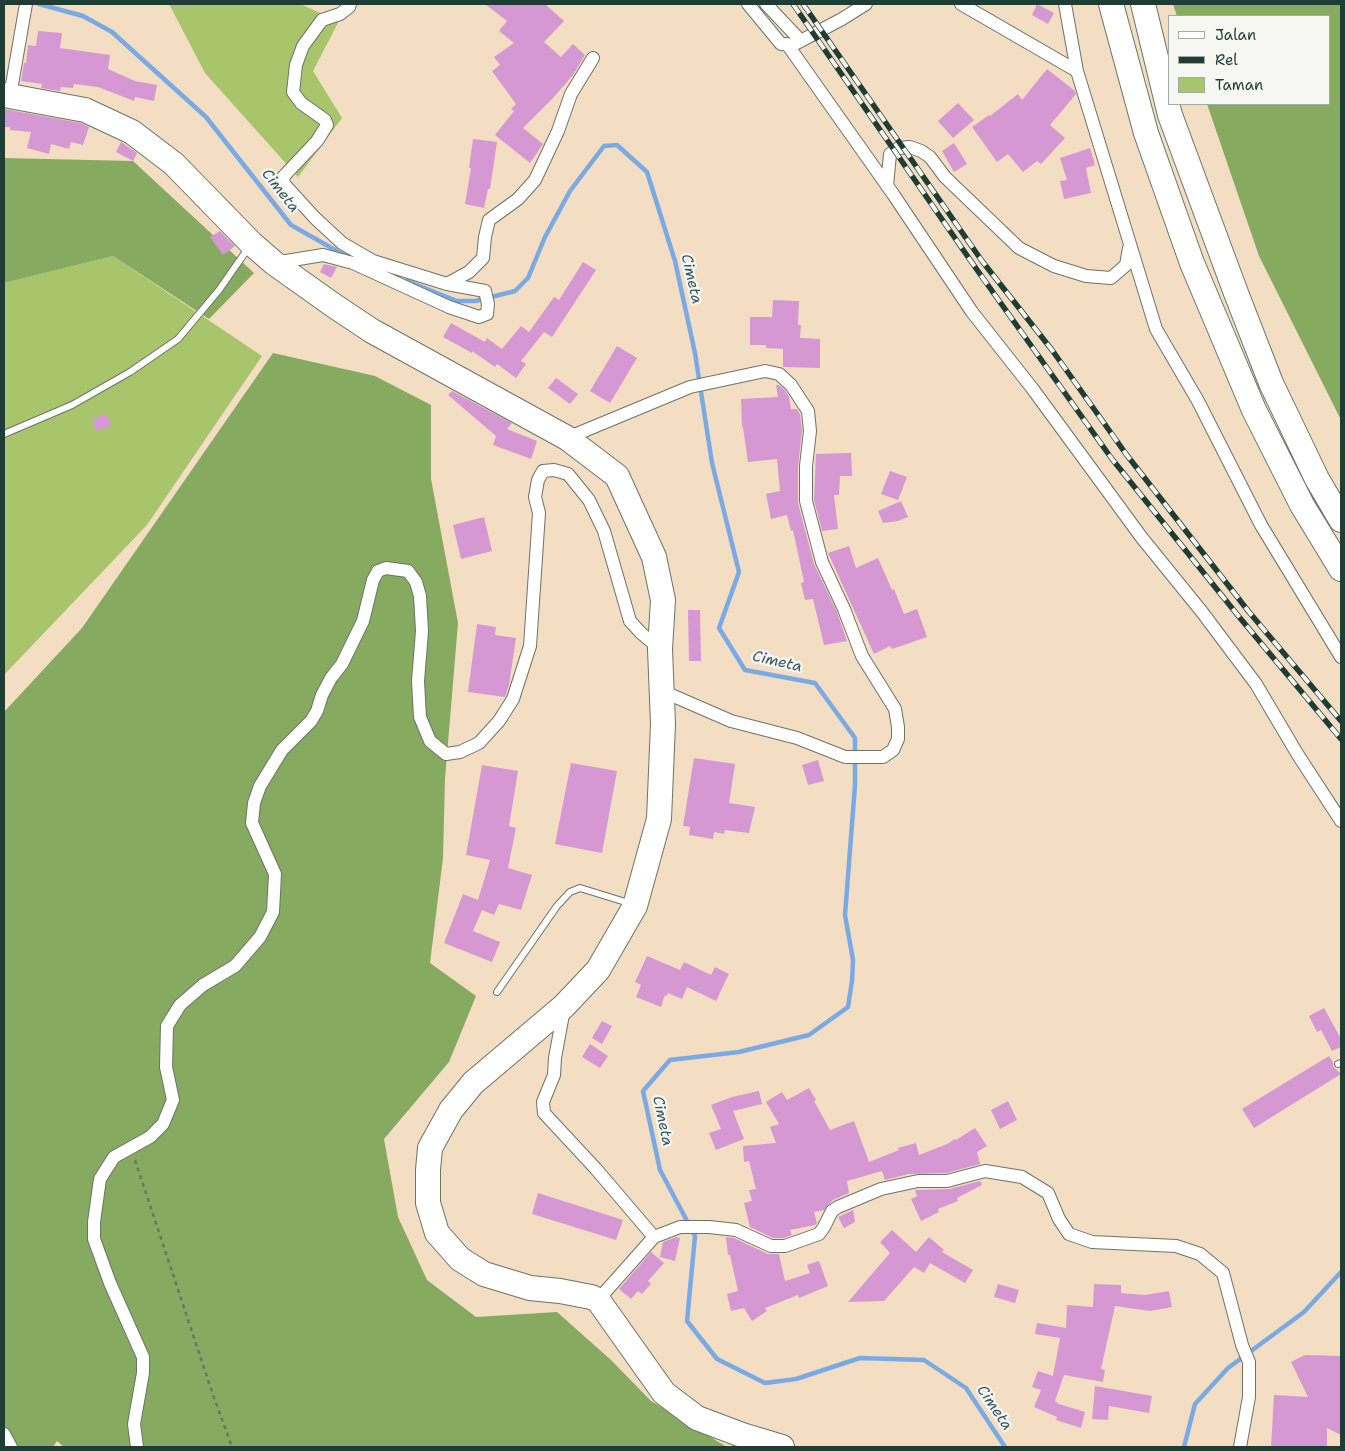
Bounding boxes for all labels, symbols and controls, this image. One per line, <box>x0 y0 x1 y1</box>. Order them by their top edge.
legend <box>1168 15 1330 105</box>
text: Jalan <box>1215 25 1256 45</box>
text: Rel <box>1215 50 1238 70</box>
text: Taman <box>1215 75 1263 95</box>
water label: Cimeta <box>257 166 303 216</box>
water label: Cimeta <box>677 252 705 306</box>
water label: Cimeta <box>750 648 804 676</box>
water label: Cimeta <box>648 1094 676 1148</box>
water label: Cimeta <box>972 1382 1016 1434</box>

